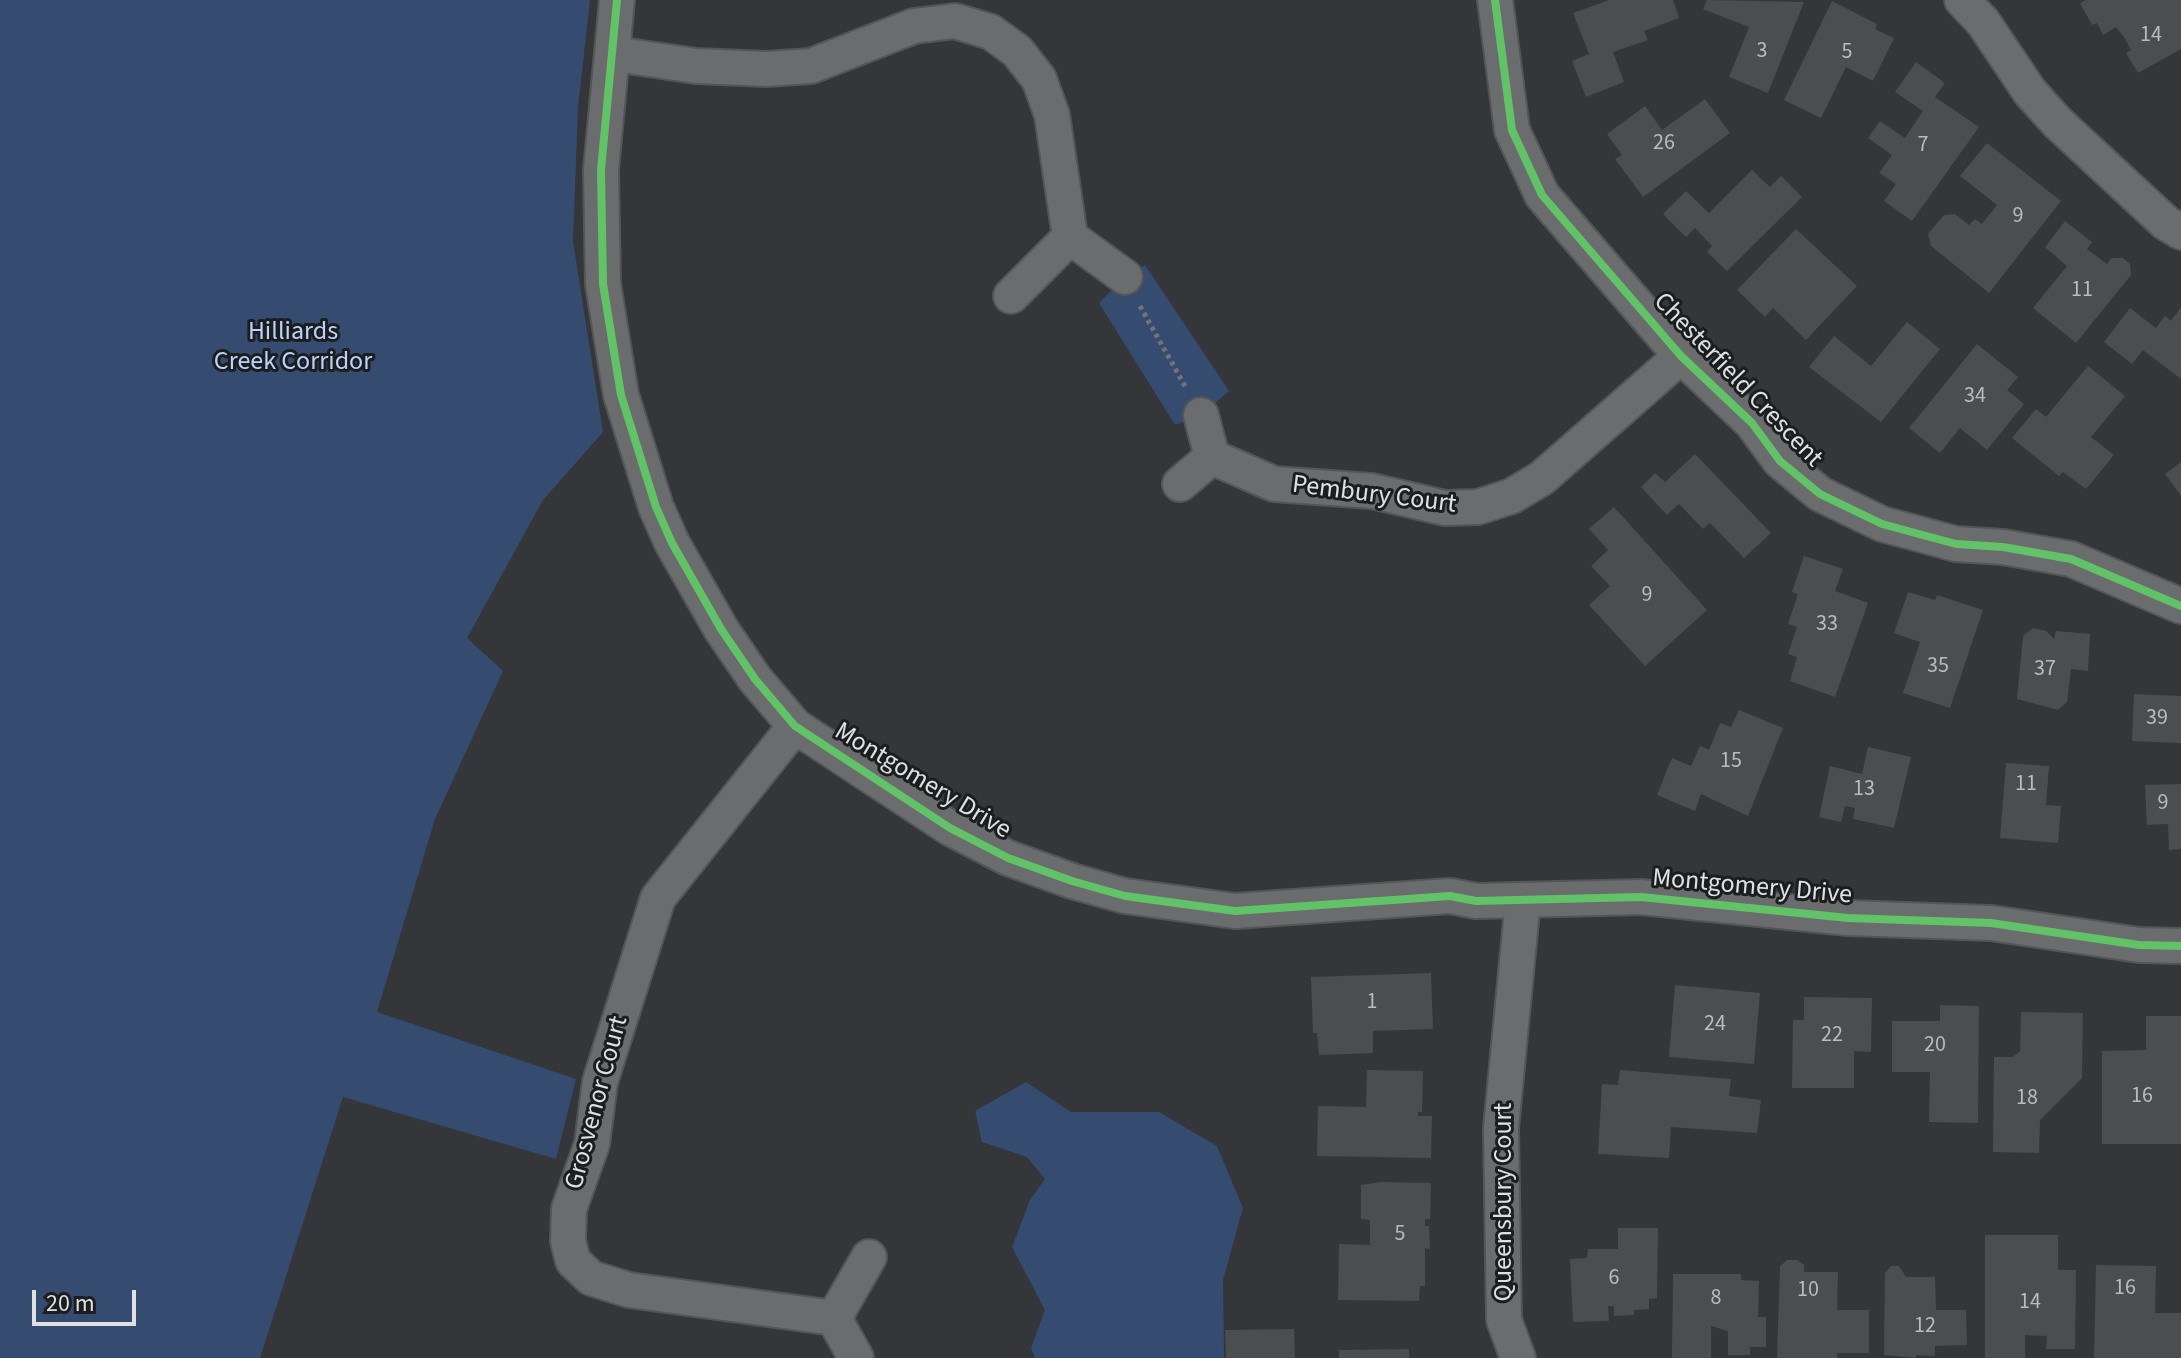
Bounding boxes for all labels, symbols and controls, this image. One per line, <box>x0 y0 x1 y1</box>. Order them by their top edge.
house number: 14 <box>2140 23 2162 49</box>
house number: 3 <box>1757 39 1767 65</box>
house number: 5 <box>1842 40 1852 66</box>
house number: 26 <box>1653 131 1675 157</box>
house number: 7 <box>1918 133 1928 159</box>
house number: 9 <box>2013 204 2023 230</box>
house number: 11 <box>2071 278 2093 304</box>
street label: Chesterfield Crescent <box>1646 287 1828 475</box>
park label: Hilliards Creek Corridor <box>214 317 372 378</box>
house number: 34 <box>1964 384 1986 410</box>
street label: Pembury Court <box>1290 470 1458 522</box>
house number: 9 <box>1642 583 1652 609</box>
house number: 33 <box>1816 612 1838 638</box>
house number: 35 <box>1927 654 1949 680</box>
house number: 37 <box>2034 657 2056 683</box>
house number: 39 <box>2146 706 2168 732</box>
street label: Montgomery Drive <box>828 717 1016 847</box>
house number: 15 <box>1720 749 1742 775</box>
house number: 11 <box>2015 772 2037 798</box>
house number: 13 <box>1853 777 1875 803</box>
house number: 9 <box>2158 791 2168 817</box>
street label: Montgomery Drive <box>1651 864 1853 912</box>
house number: 1 <box>1367 990 1377 1016</box>
house number: 24 <box>1704 1012 1726 1038</box>
street label: Grosvenor Court <box>560 1013 636 1193</box>
house number: 22 <box>1821 1023 1843 1049</box>
house number: 20 <box>1924 1033 1946 1059</box>
house number: 16 <box>2131 1084 2153 1110</box>
house number: 18 <box>2016 1086 2038 1112</box>
street label: Queensbury Court <box>1489 1103 1521 1301</box>
house number: 5 <box>1395 1222 1405 1248</box>
house number: 6 <box>1609 1266 1619 1292</box>
scale bar <box>36 1274 140 1324</box>
house number: 16 <box>2114 1276 2136 1302</box>
house number: 10 <box>1797 1278 1819 1304</box>
text: 20 m <box>46 1286 95 1321</box>
house number: 8 <box>1711 1286 1721 1312</box>
house number: 14 <box>2019 1290 2041 1316</box>
house number: 12 <box>1914 1314 1936 1340</box>

